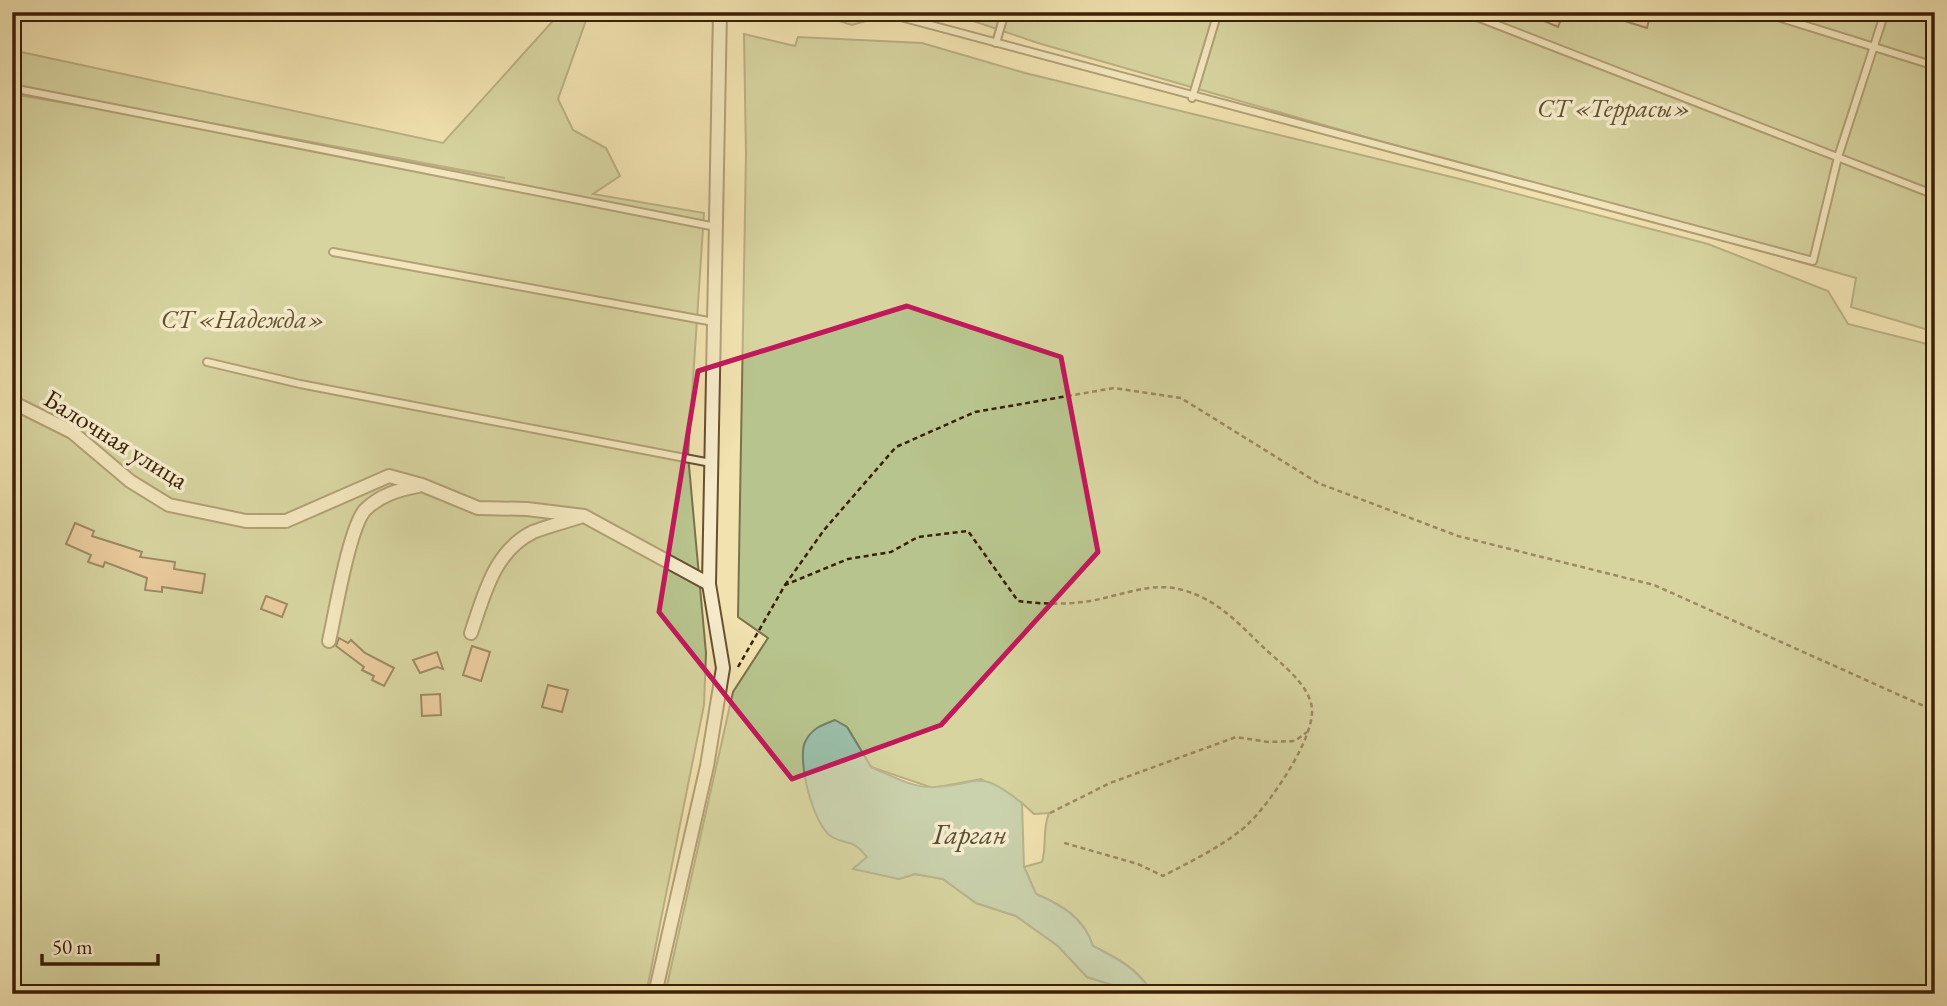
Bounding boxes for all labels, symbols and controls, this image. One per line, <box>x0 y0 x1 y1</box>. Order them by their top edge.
park label: СТ «Террасы» <box>1537 91 1691 125</box>
park label: СТ «Надежда» <box>161 302 325 336</box>
street label: Балочная улица <box>37 381 195 497</box>
water label: Гарган <box>932 816 1007 852</box>
scale bar <box>42 922 158 966</box>
text: 50 m <box>52 933 93 960</box>

